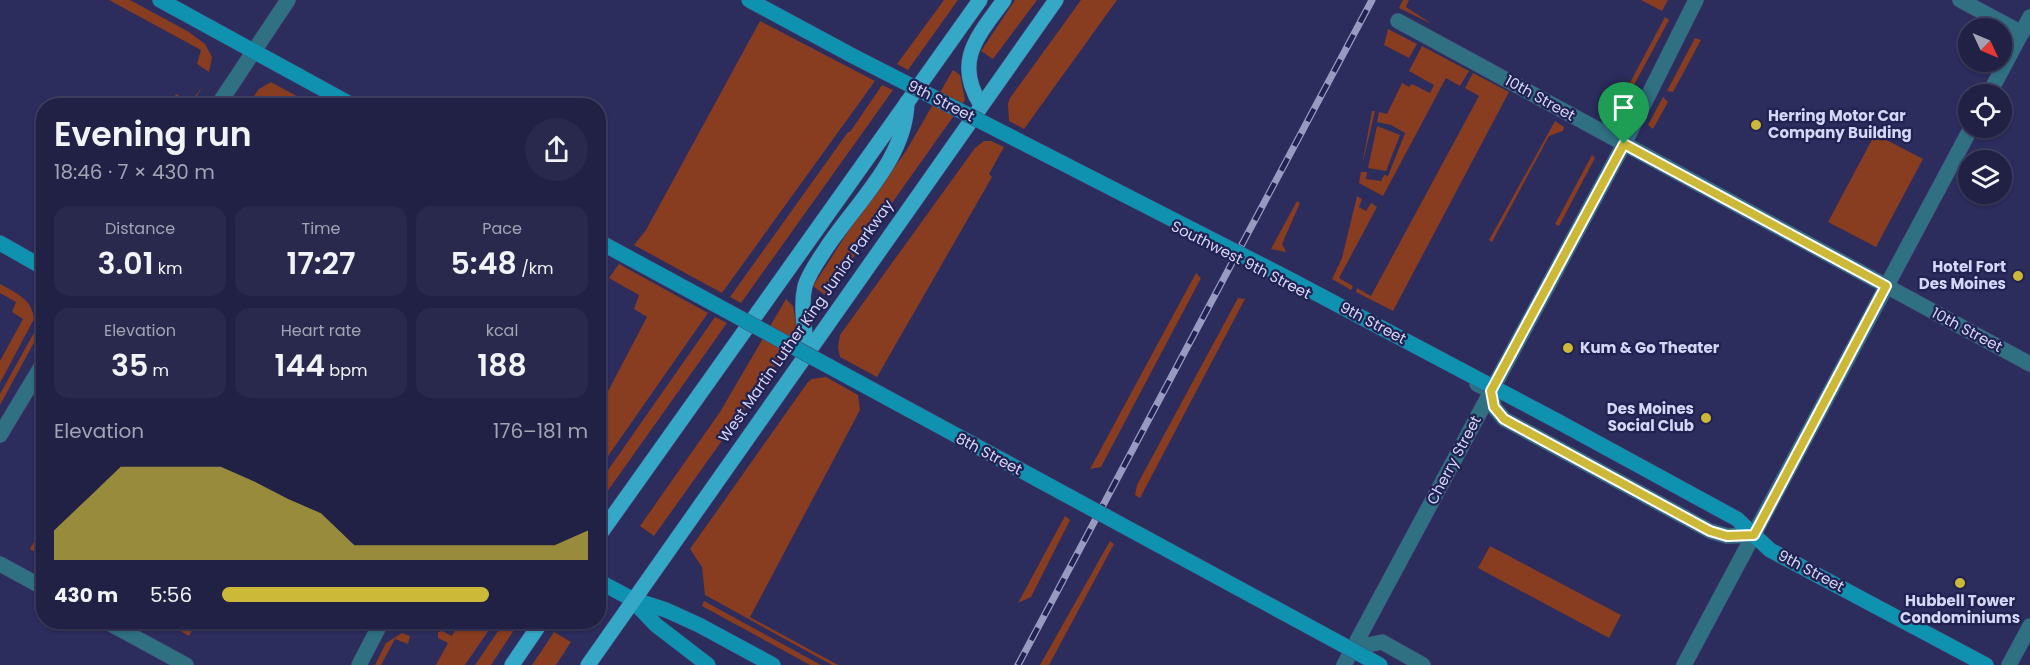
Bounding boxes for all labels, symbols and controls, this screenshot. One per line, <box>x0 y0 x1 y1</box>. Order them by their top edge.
north arrow <box>1958 18 2012 72</box>
map controls <box>1958 18 2012 204</box>
street label: 10th Street <box>1501 70 1579 125</box>
street label: 9th Street <box>904 75 978 126</box>
pin <box>1598 82 1649 144</box>
button: locate <box>1958 84 2012 138</box>
icon: arrive <box>1607 91 1640 124</box>
place label: Herring Motor Car Company Building <box>1768 105 1912 143</box>
text: Evening run <box>54 111 252 158</box>
button: share <box>525 118 588 181</box>
marker: Herring Motor Car Company Building <box>1749 118 1763 132</box>
button: layers <box>1958 150 2012 204</box>
text: 18:46 · 7 × 430 m <box>54 158 215 186</box>
street label: West Martin Luther King Junior Parkway <box>713 195 898 446</box>
street label: Southwest 9th Street <box>1168 215 1315 304</box>
text: Distance <box>105 217 175 240</box>
text: Time <box>302 217 341 240</box>
text: Pace <box>482 217 522 240</box>
text: 3.01 <box>97 242 154 285</box>
text: 17:27 <box>287 242 355 285</box>
text: 5:48 <box>451 242 517 285</box>
place label: Hotel Fort Des Moines <box>1919 256 2006 294</box>
text: km <box>154 257 183 280</box>
text: /km <box>517 257 553 280</box>
marker: Hotel Fort Des Moines <box>2011 269 2025 283</box>
street label: 9th Street <box>1336 296 1410 349</box>
street label: 10th Street <box>1928 302 2006 357</box>
text: Elevation <box>104 319 176 342</box>
text: Heart rate <box>281 319 361 342</box>
text: kcal <box>486 319 518 342</box>
place label: Kum & Go Theater <box>1580 337 1720 358</box>
marker: Kum & Go Theater <box>1561 341 1575 355</box>
text: 35 <box>111 344 148 387</box>
text: 144 <box>275 344 325 387</box>
text: 188 <box>477 344 527 387</box>
text: m <box>148 359 169 382</box>
text: bpm <box>325 359 367 382</box>
place label: Des Moines Social Club <box>1607 398 1694 436</box>
marker: Des Moines Social Club <box>1699 411 1713 425</box>
street label: Cherry Street <box>1421 412 1486 508</box>
text: Elevation <box>54 417 144 445</box>
text: 176–181 m <box>493 417 588 445</box>
street label: 8th Street <box>952 427 1026 480</box>
street label: 9th Street <box>1774 544 1848 597</box>
marker: Hubbell Tower Condominiums <box>1953 576 1967 590</box>
text: 430 m <box>54 581 118 609</box>
text: 5:56 <box>150 581 192 609</box>
place label: Hubbell Tower Condominiums <box>1900 590 2020 628</box>

